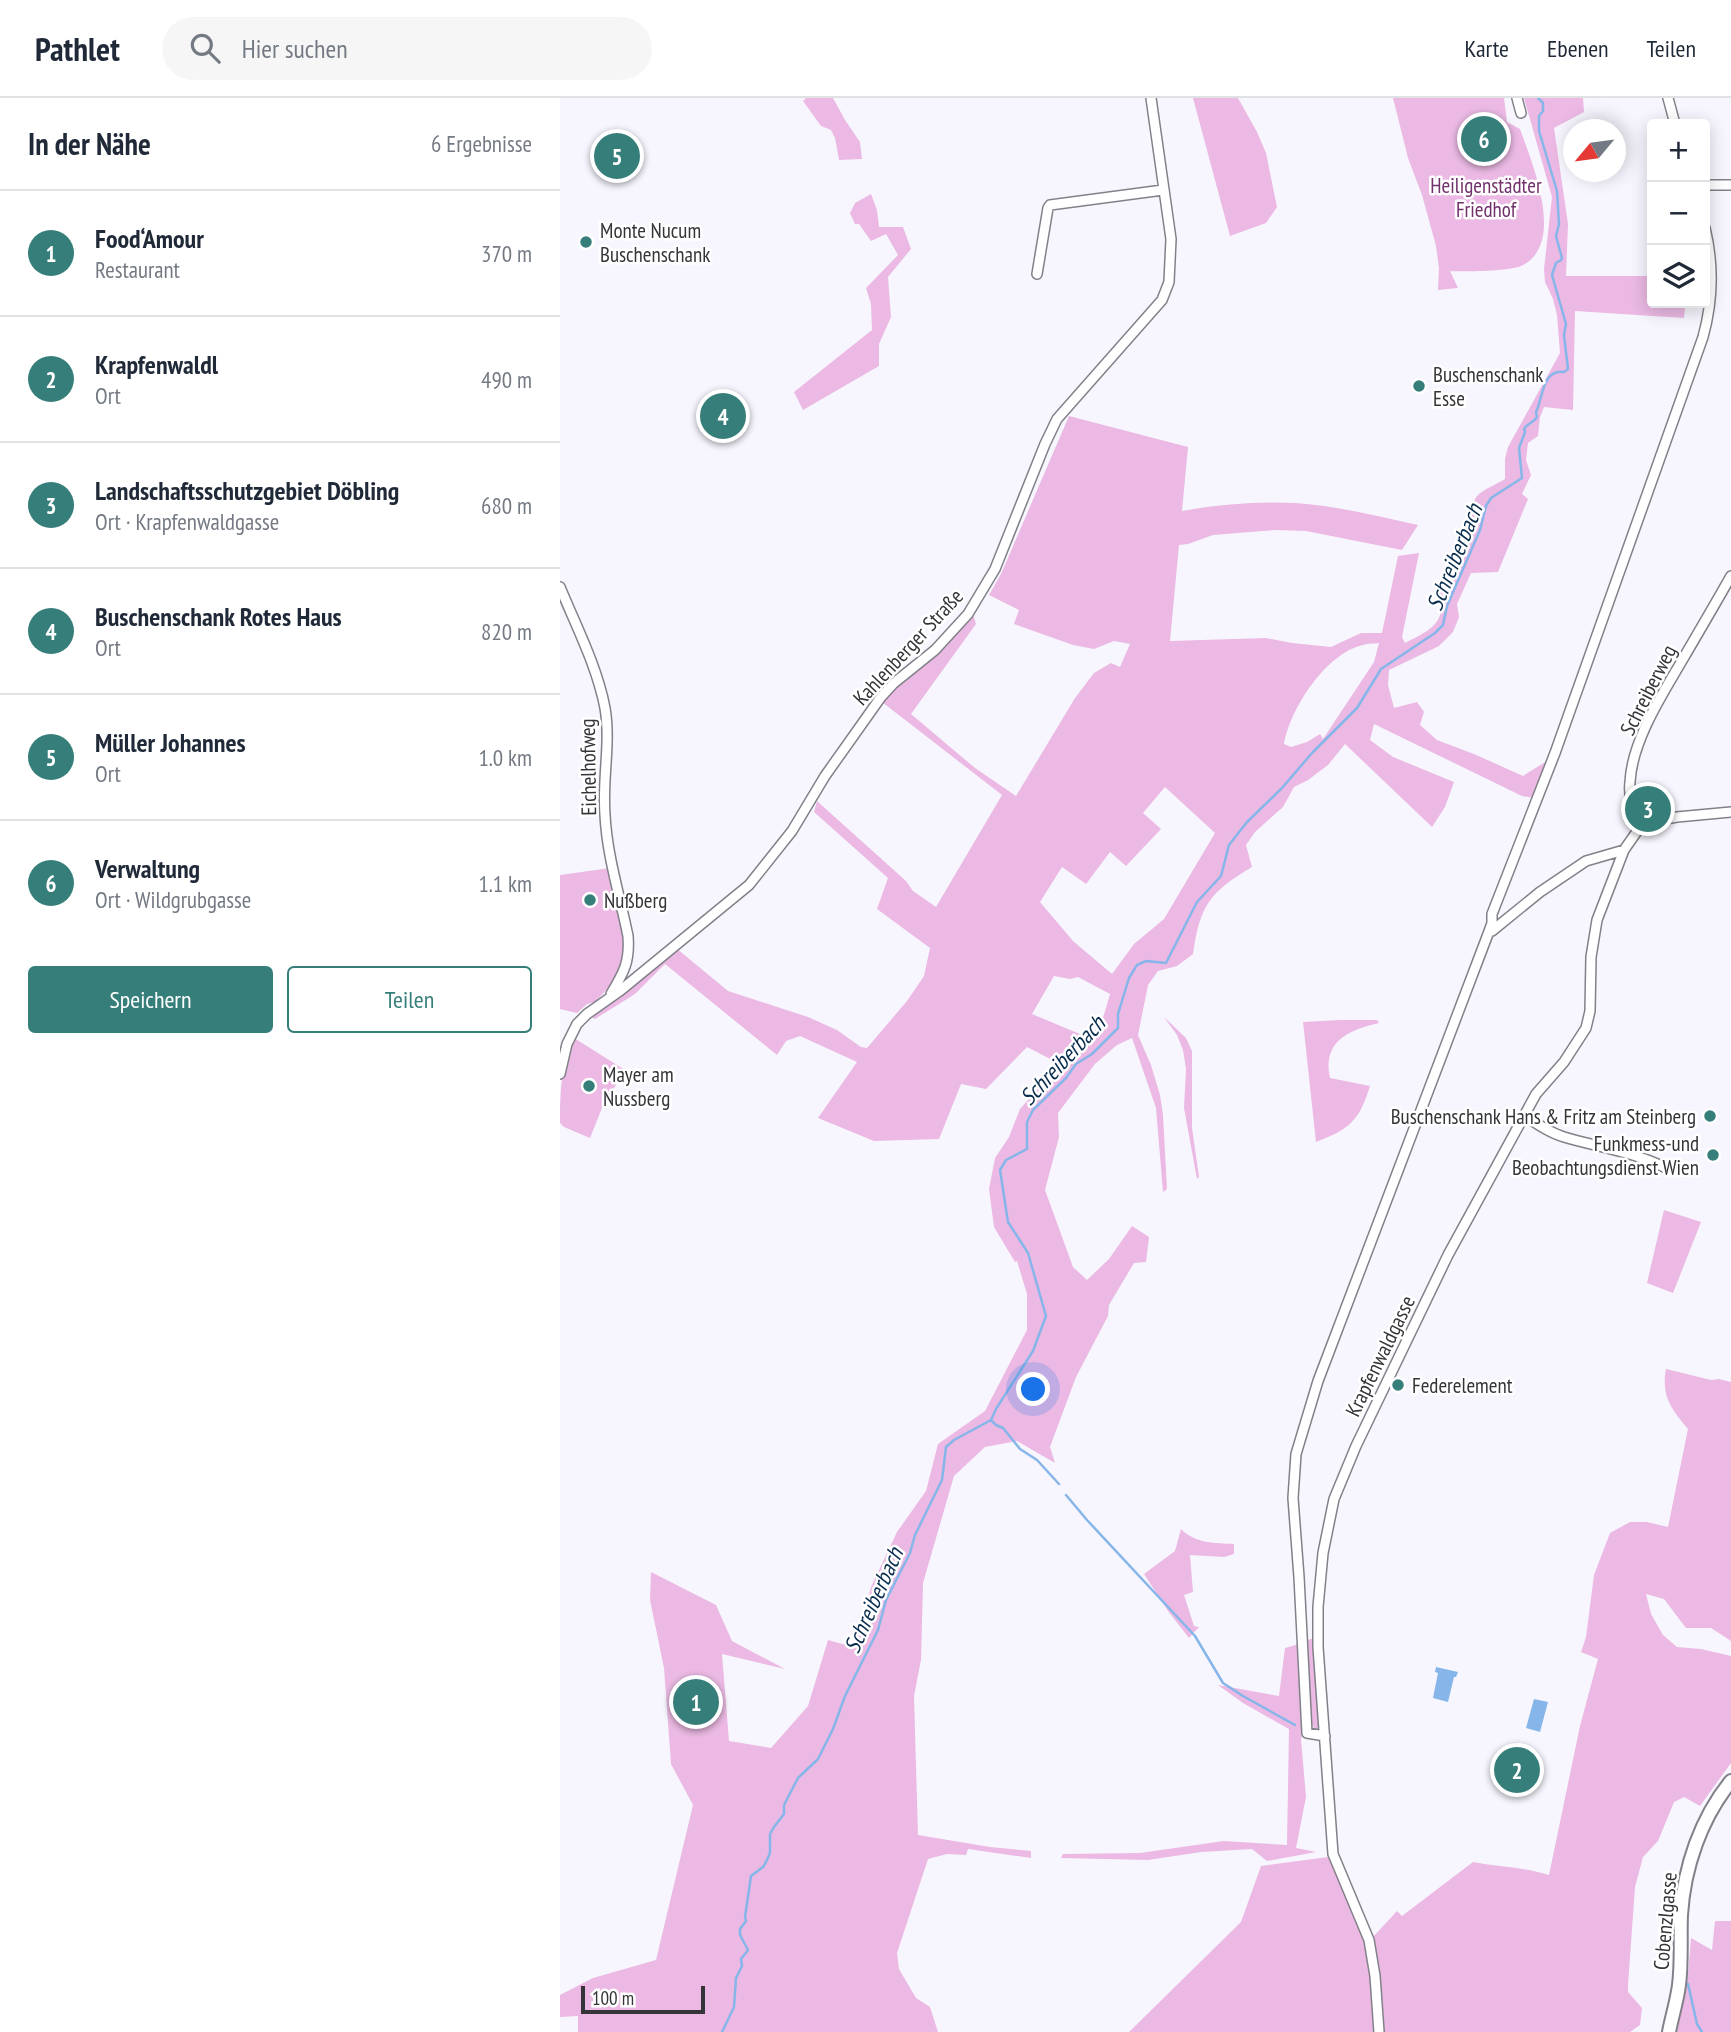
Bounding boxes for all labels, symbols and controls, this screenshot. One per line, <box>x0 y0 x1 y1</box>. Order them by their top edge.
search box <box>162 17 652 80</box>
text: Pathlet <box>35 27 120 70</box>
icon: search <box>186 29 224 67</box>
text: Hier suchen <box>242 32 348 65</box>
text: Karte <box>1465 33 1509 64</box>
text: Ebenen <box>1547 33 1609 64</box>
text: Teilen <box>1647 33 1696 64</box>
pin: 6 <box>1461 113 1507 165</box>
north arrow <box>1563 119 1626 182</box>
map controls <box>1647 119 1710 308</box>
button: + <box>1647 119 1710 182</box>
text: In der Nähe <box>28 124 151 163</box>
text: 6 Ergebnisse <box>431 129 532 158</box>
pin: 5 <box>594 130 640 182</box>
park label: Heiligenstädter Friedhof <box>1430 172 1542 223</box>
button: − <box>1647 182 1710 245</box>
place label: Monte Nucum Buschenschank <box>600 217 710 268</box>
text: Food‘Amour <box>95 222 204 255</box>
marker: Monte Nucum Buschenschank <box>578 234 594 250</box>
text: 1 <box>46 239 57 268</box>
text: 370 m <box>481 239 532 268</box>
button: layers <box>1647 245 1710 308</box>
text: Restaurant <box>95 255 180 284</box>
text: Krapfenwaldl <box>95 348 218 381</box>
place label: Buschenschank Esse <box>1433 361 1543 412</box>
text: 2 <box>46 365 57 394</box>
text: 490 m <box>481 365 532 394</box>
marker: Buschenschank Esse <box>1411 378 1427 394</box>
text: Ort <box>95 381 121 410</box>
pin: 4 <box>700 390 746 442</box>
text: Landschaftsschutzgebiet Döbling <box>95 474 399 507</box>
text: 3 <box>46 491 57 520</box>
text: 680 m <box>481 491 532 520</box>
water label: Schreiberbach <box>1420 498 1489 614</box>
text: Ort · Krapfenwaldgasse <box>95 507 279 536</box>
street label: Kahlenberger Straße <box>847 583 969 711</box>
text: Buschenschank Rotes Haus <box>95 600 342 633</box>
text: 4 <box>46 617 57 646</box>
text: 820 m <box>481 617 532 646</box>
text: Ort <box>95 633 121 662</box>
street label: Schreiberweg <box>1614 640 1682 740</box>
street label: Eichelhofweg <box>574 718 602 816</box>
text: Müller Johannes <box>95 726 246 759</box>
text: 5 <box>46 743 57 772</box>
text: 1.0 km <box>478 743 532 772</box>
text: Ort <box>95 759 121 788</box>
pin: 3 <box>1625 783 1671 835</box>
text: Verwaltung <box>95 852 200 885</box>
text: 6 <box>46 869 57 898</box>
text: 1.1 km <box>478 869 532 898</box>
text: Ort · Wildgrubgasse <box>95 885 251 914</box>
place label: Nußberg <box>604 887 667 914</box>
marker: Nußberg <box>582 892 598 908</box>
button: Speichern <box>28 966 273 1033</box>
button: Teilen <box>287 966 532 1033</box>
water label: Schreiberbach <box>1013 1008 1112 1111</box>
place label: Mayer am Nussberg <box>603 1061 674 1112</box>
marker: Mayer am Nussberg <box>581 1078 597 1094</box>
place label: Buschenschank Hans & Fritz am Steinberg <box>1391 1103 1696 1130</box>
marker: Buschenschank Hans & Fritz am Steinberg <box>1702 1108 1718 1124</box>
place label: Funkmess-und Beobachtungsdienst Wien <box>1512 1130 1699 1181</box>
marker: Funkmess-und Beobachtungsdienst Wien <box>1705 1147 1721 1163</box>
street label: Krapfenwaldgasse <box>1339 1291 1421 1421</box>
your location <box>1016 1372 1050 1406</box>
place label: Federelement <box>1412 1372 1513 1399</box>
marker: Federelement <box>1390 1377 1406 1393</box>
water label: Schreiberbach <box>837 1541 910 1657</box>
pin: 1 <box>673 1676 719 1728</box>
pin: 2 <box>1494 1744 1540 1796</box>
street label: Cobenzlgasse <box>1647 1871 1683 1971</box>
scale bar <box>581 1983 705 2015</box>
text: 100 m <box>592 1986 634 2010</box>

